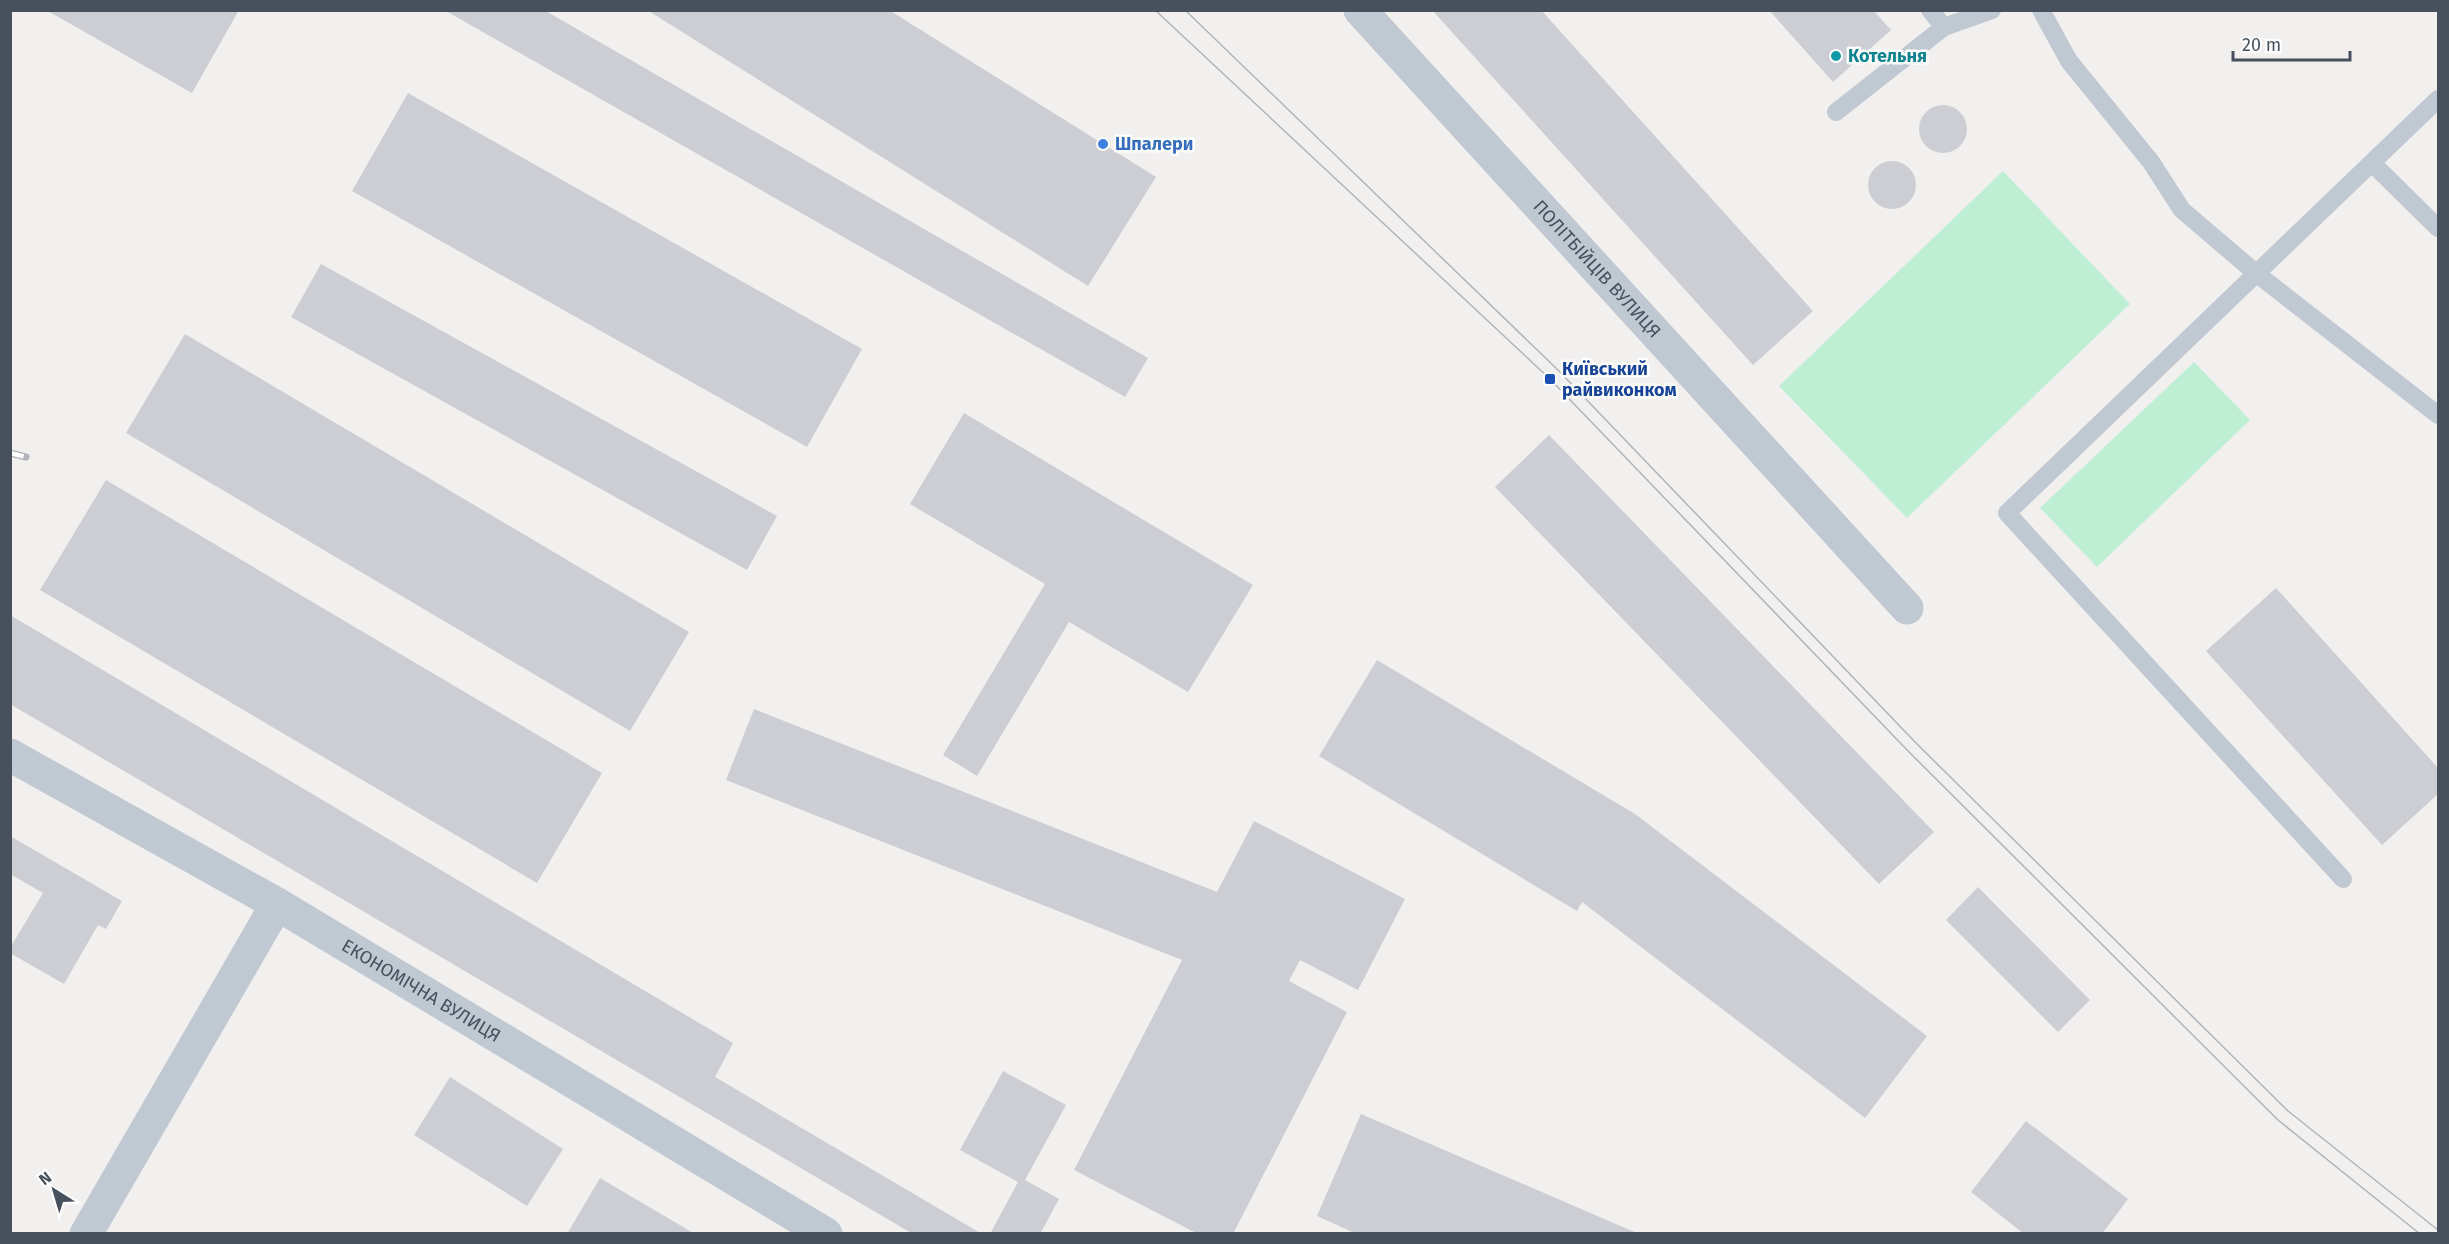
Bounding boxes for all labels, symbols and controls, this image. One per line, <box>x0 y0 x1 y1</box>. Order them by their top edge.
scale bar <box>2233 24 2350 62</box>
text: 20 m <box>2242 34 2281 56</box>
place label: Котельня <box>1848 45 1927 67</box>
marker: Котельня <box>1829 49 1843 63</box>
place label: Шпалери <box>1115 133 1193 155</box>
marker: Шпалери <box>1096 137 1110 151</box>
street label: ПОЛІТБІЙЦІВ ВУЛИЦЯ <box>1528 196 1665 342</box>
place label: Київський райвиконком <box>1562 358 1677 401</box>
marker: Київський райвиконком <box>1543 372 1557 386</box>
street label: ЕКОНОМІЧНА ВУЛИЦЯ <box>338 934 505 1047</box>
north arrow <box>24 1160 84 1220</box>
text: N <box>35 1168 55 1189</box>

